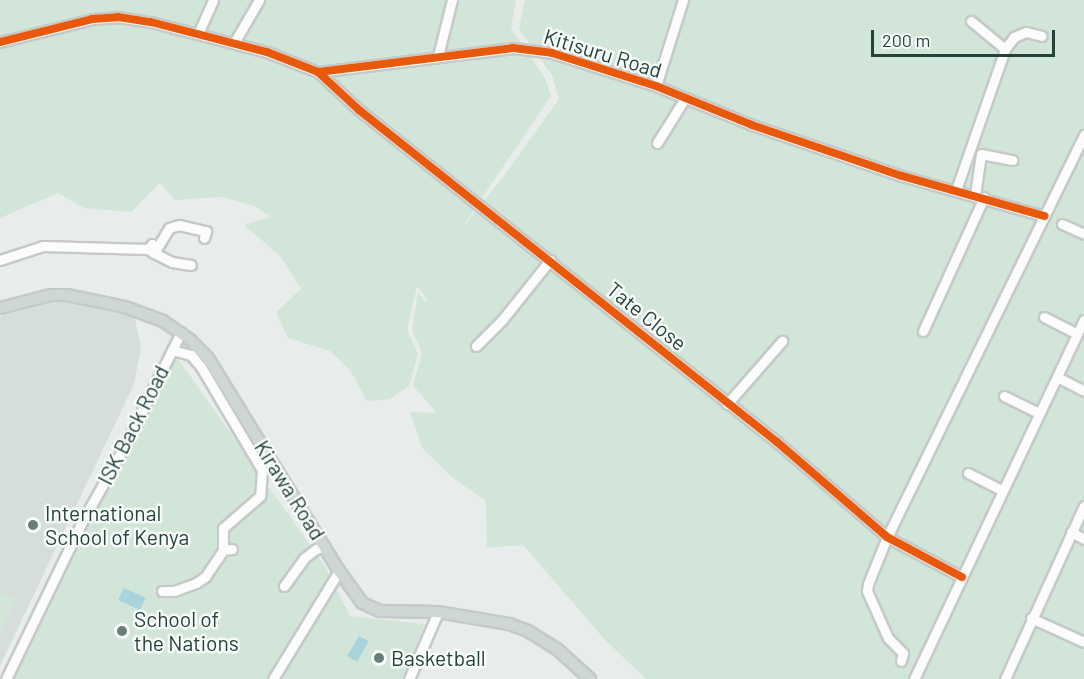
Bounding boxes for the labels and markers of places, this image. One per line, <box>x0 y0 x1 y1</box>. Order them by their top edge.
place label: International School of Kenya <box>45 500 189 550</box>
marker: International School of Kenya <box>26 518 40 532</box>
place label: School of the Nations <box>134 606 239 656</box>
marker: School of the Nations <box>115 624 129 638</box>
place label: Basketball <box>391 645 486 671</box>
marker: Basketball <box>372 651 386 665</box>

